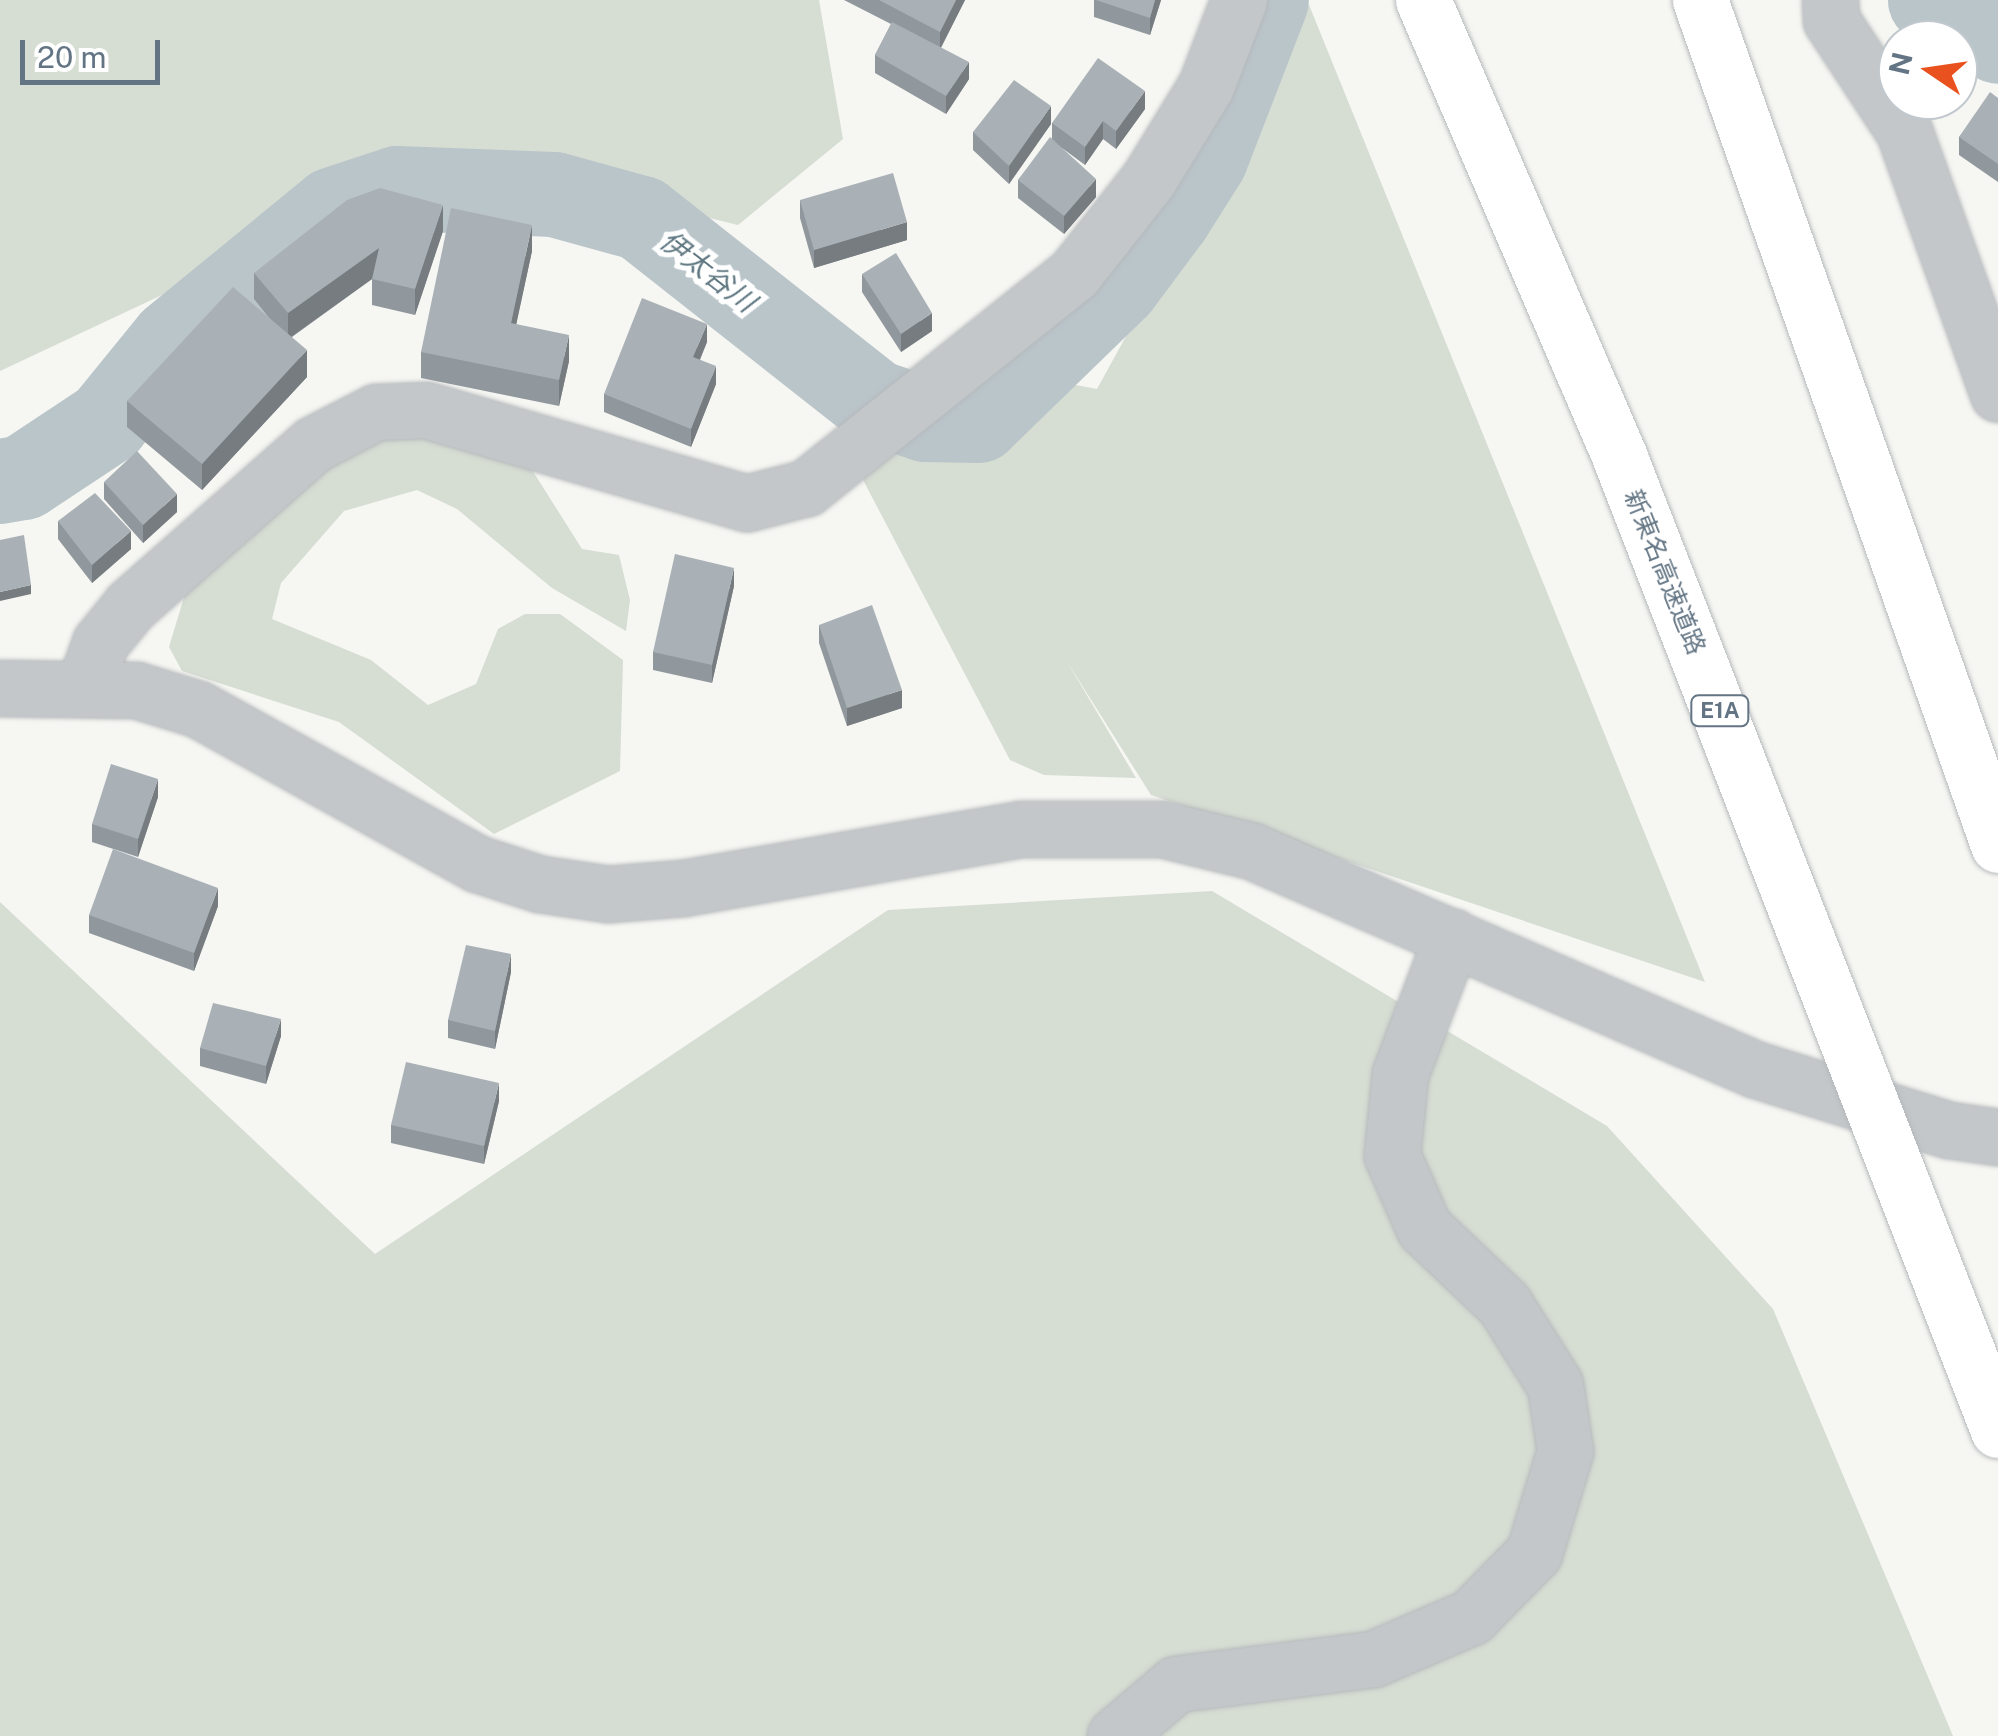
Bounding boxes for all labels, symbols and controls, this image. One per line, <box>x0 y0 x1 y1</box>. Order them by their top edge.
scale bar <box>25 20 165 82</box>
north arrow <box>1878 20 1978 120</box>
text: 20 m <box>37 39 106 75</box>
text: N <box>1882 49 1919 78</box>
water label: 伊太谷川 <box>654 223 762 319</box>
street label: 新東名高速道路 <box>1618 485 1712 659</box>
road number: E1A <box>1690 694 1750 728</box>

